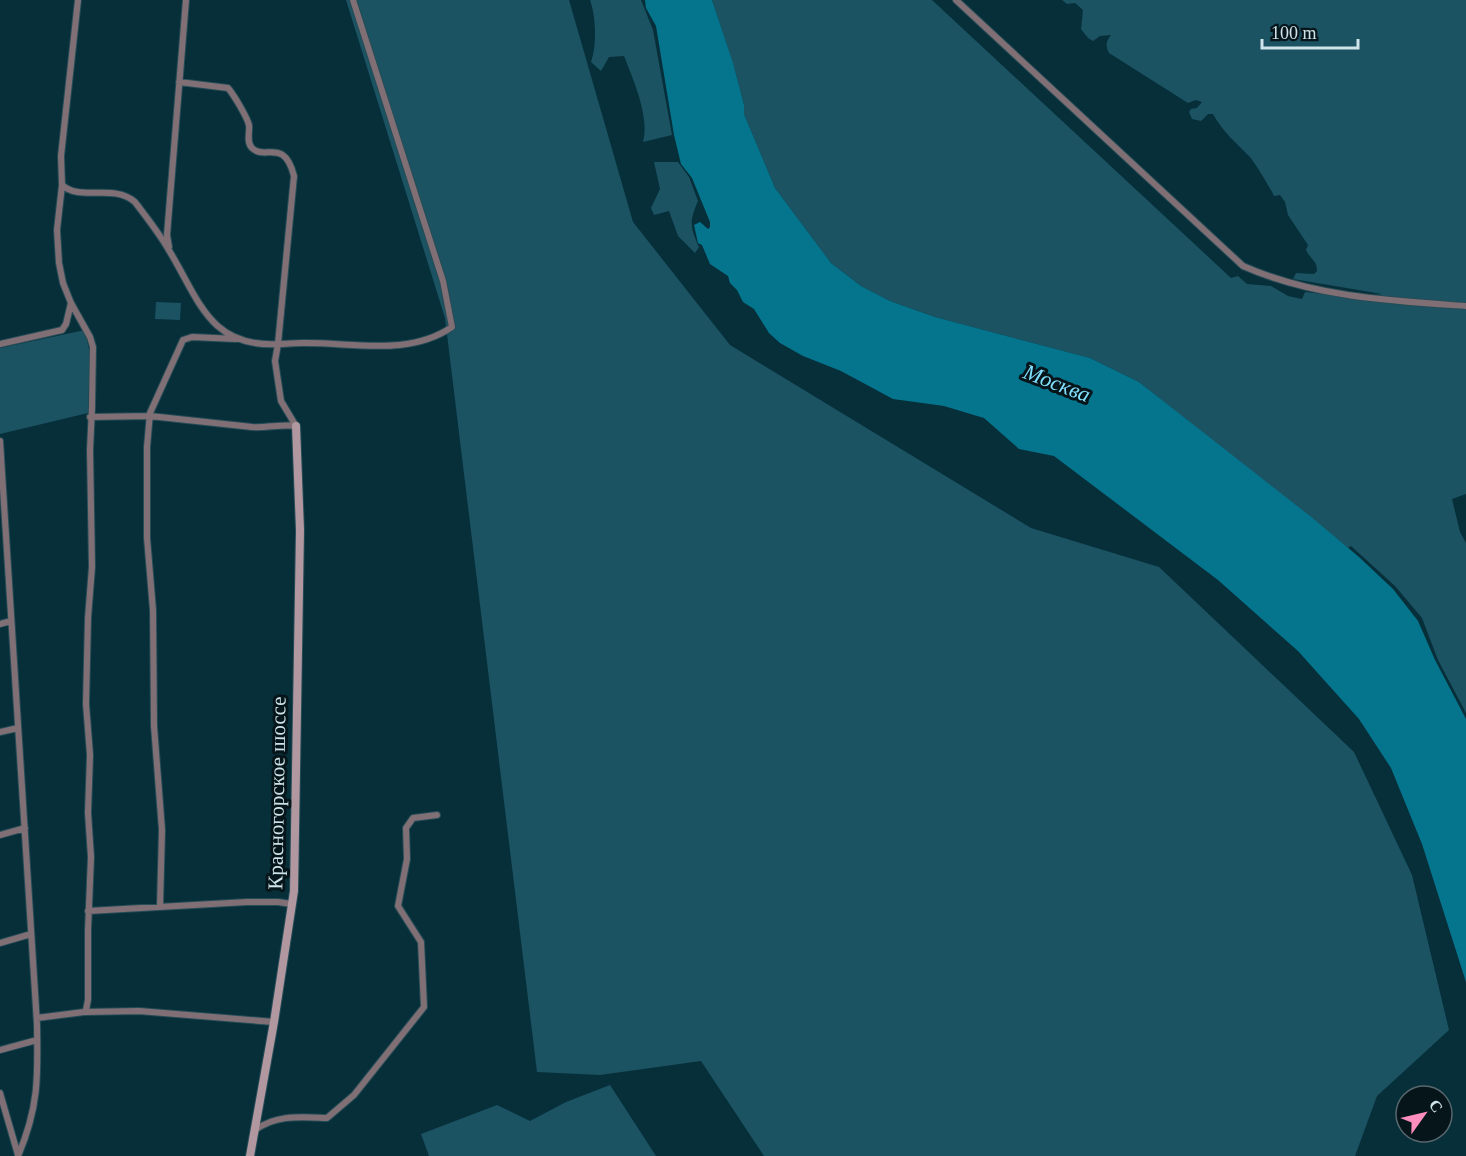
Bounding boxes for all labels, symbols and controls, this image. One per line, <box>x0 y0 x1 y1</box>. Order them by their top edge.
scale bar <box>1262 12 1358 50</box>
text: 100 m <box>1271 23 1317 43</box>
water label: Москва <box>1019 359 1094 407</box>
street label: Красногорское шоссе <box>263 696 291 890</box>
north arrow <box>1394 1084 1454 1144</box>
text: С <box>1426 1096 1446 1115</box>

